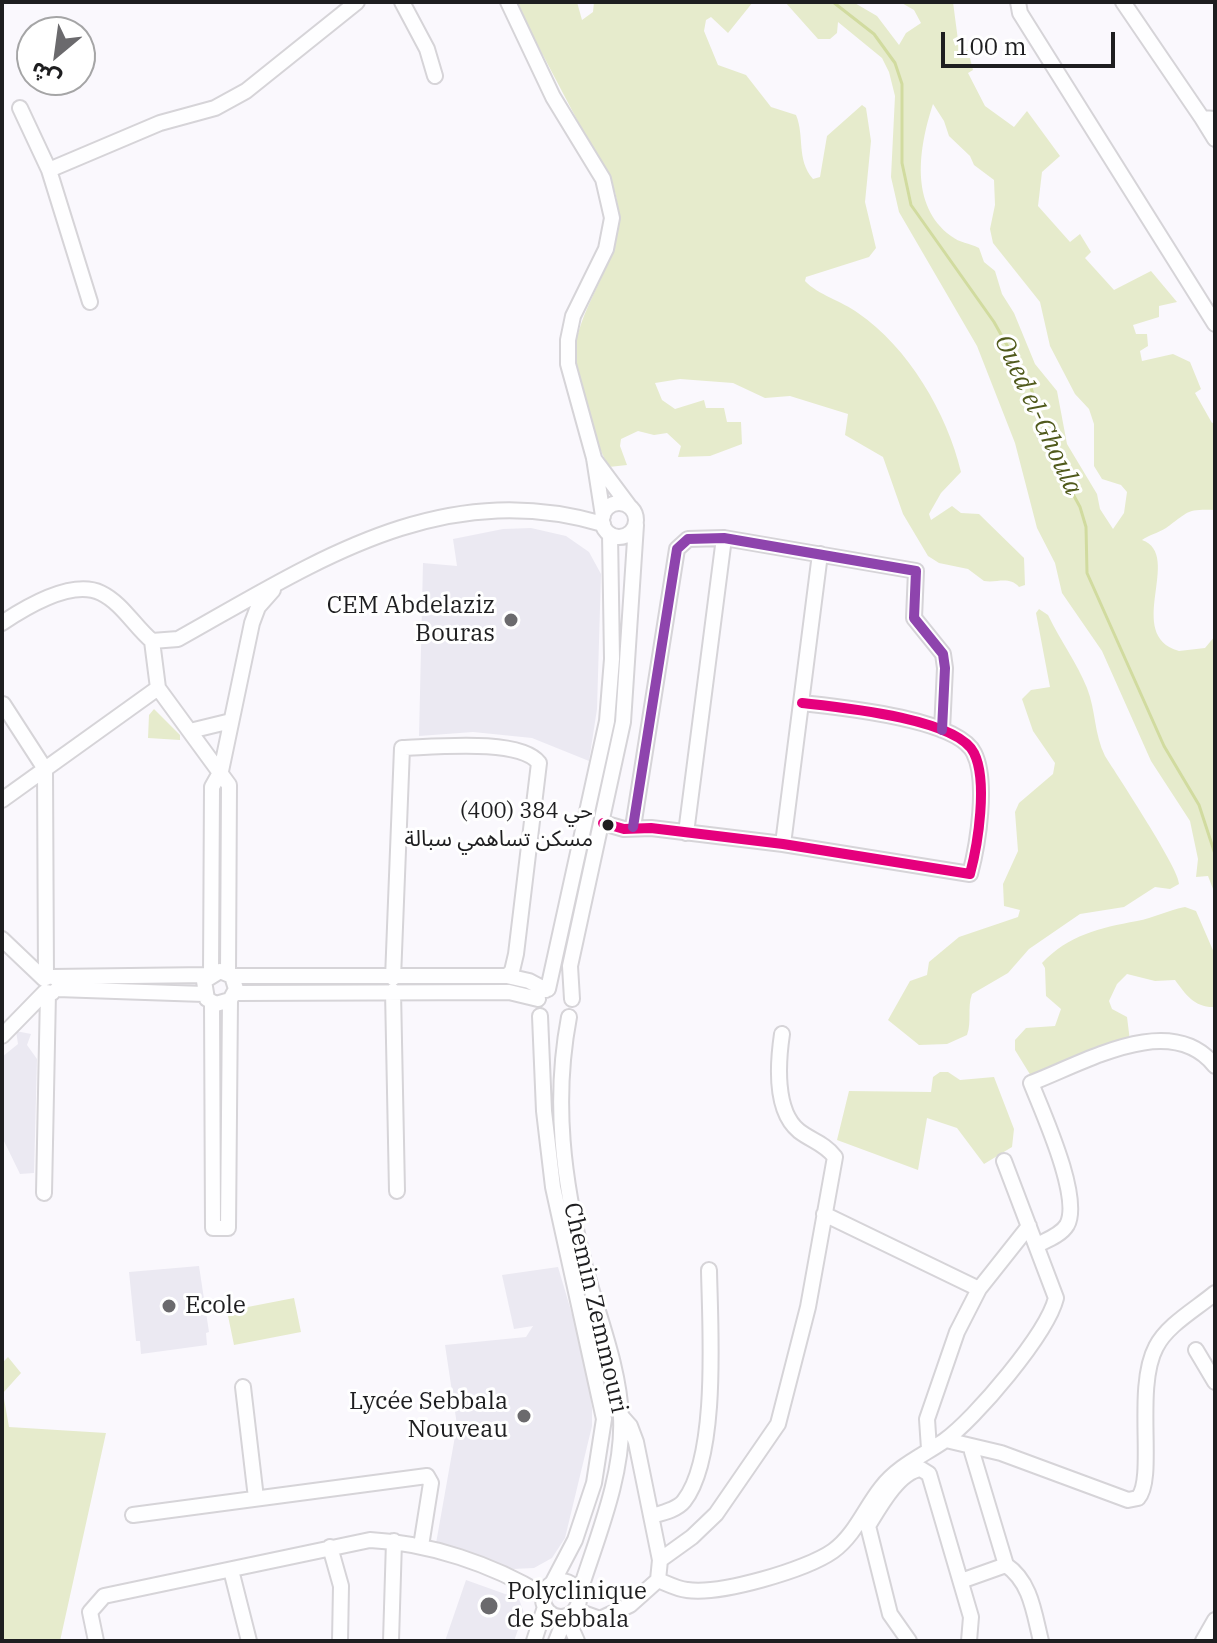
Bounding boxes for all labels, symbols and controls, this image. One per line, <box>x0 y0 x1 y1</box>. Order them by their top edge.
north arrow <box>16 16 96 96</box>
scale bar <box>945 16 1119 66</box>
text: 100 m <box>955 30 1027 62</box>
text: ش <box>25 56 65 96</box>
water label: Oued el-Ghoula <box>987 330 1089 500</box>
place label: CEM Abdelaziz Bouras <box>327 592 495 648</box>
marker: CEM Abdelaziz Bouras <box>502 611 520 629</box>
place label: حي 384 (400) مسكن تساهمي سبالة <box>404 799 593 850</box>
marker: حي 384 (400) مسكن تساهمي سبالة <box>600 817 616 833</box>
street label: Chemin Zemmouri <box>557 1200 633 1416</box>
place label: Ecole <box>185 1292 246 1320</box>
marker: Ecole <box>160 1297 178 1315</box>
place label: Lycée Sebbala Nouveau <box>349 1388 508 1444</box>
marker: Lycée Sebbala Nouveau <box>515 1407 533 1425</box>
place label: Polyclinique de Sebbala <box>507 1578 647 1634</box>
marker: Polyclinique de Sebbala <box>478 1595 500 1617</box>

